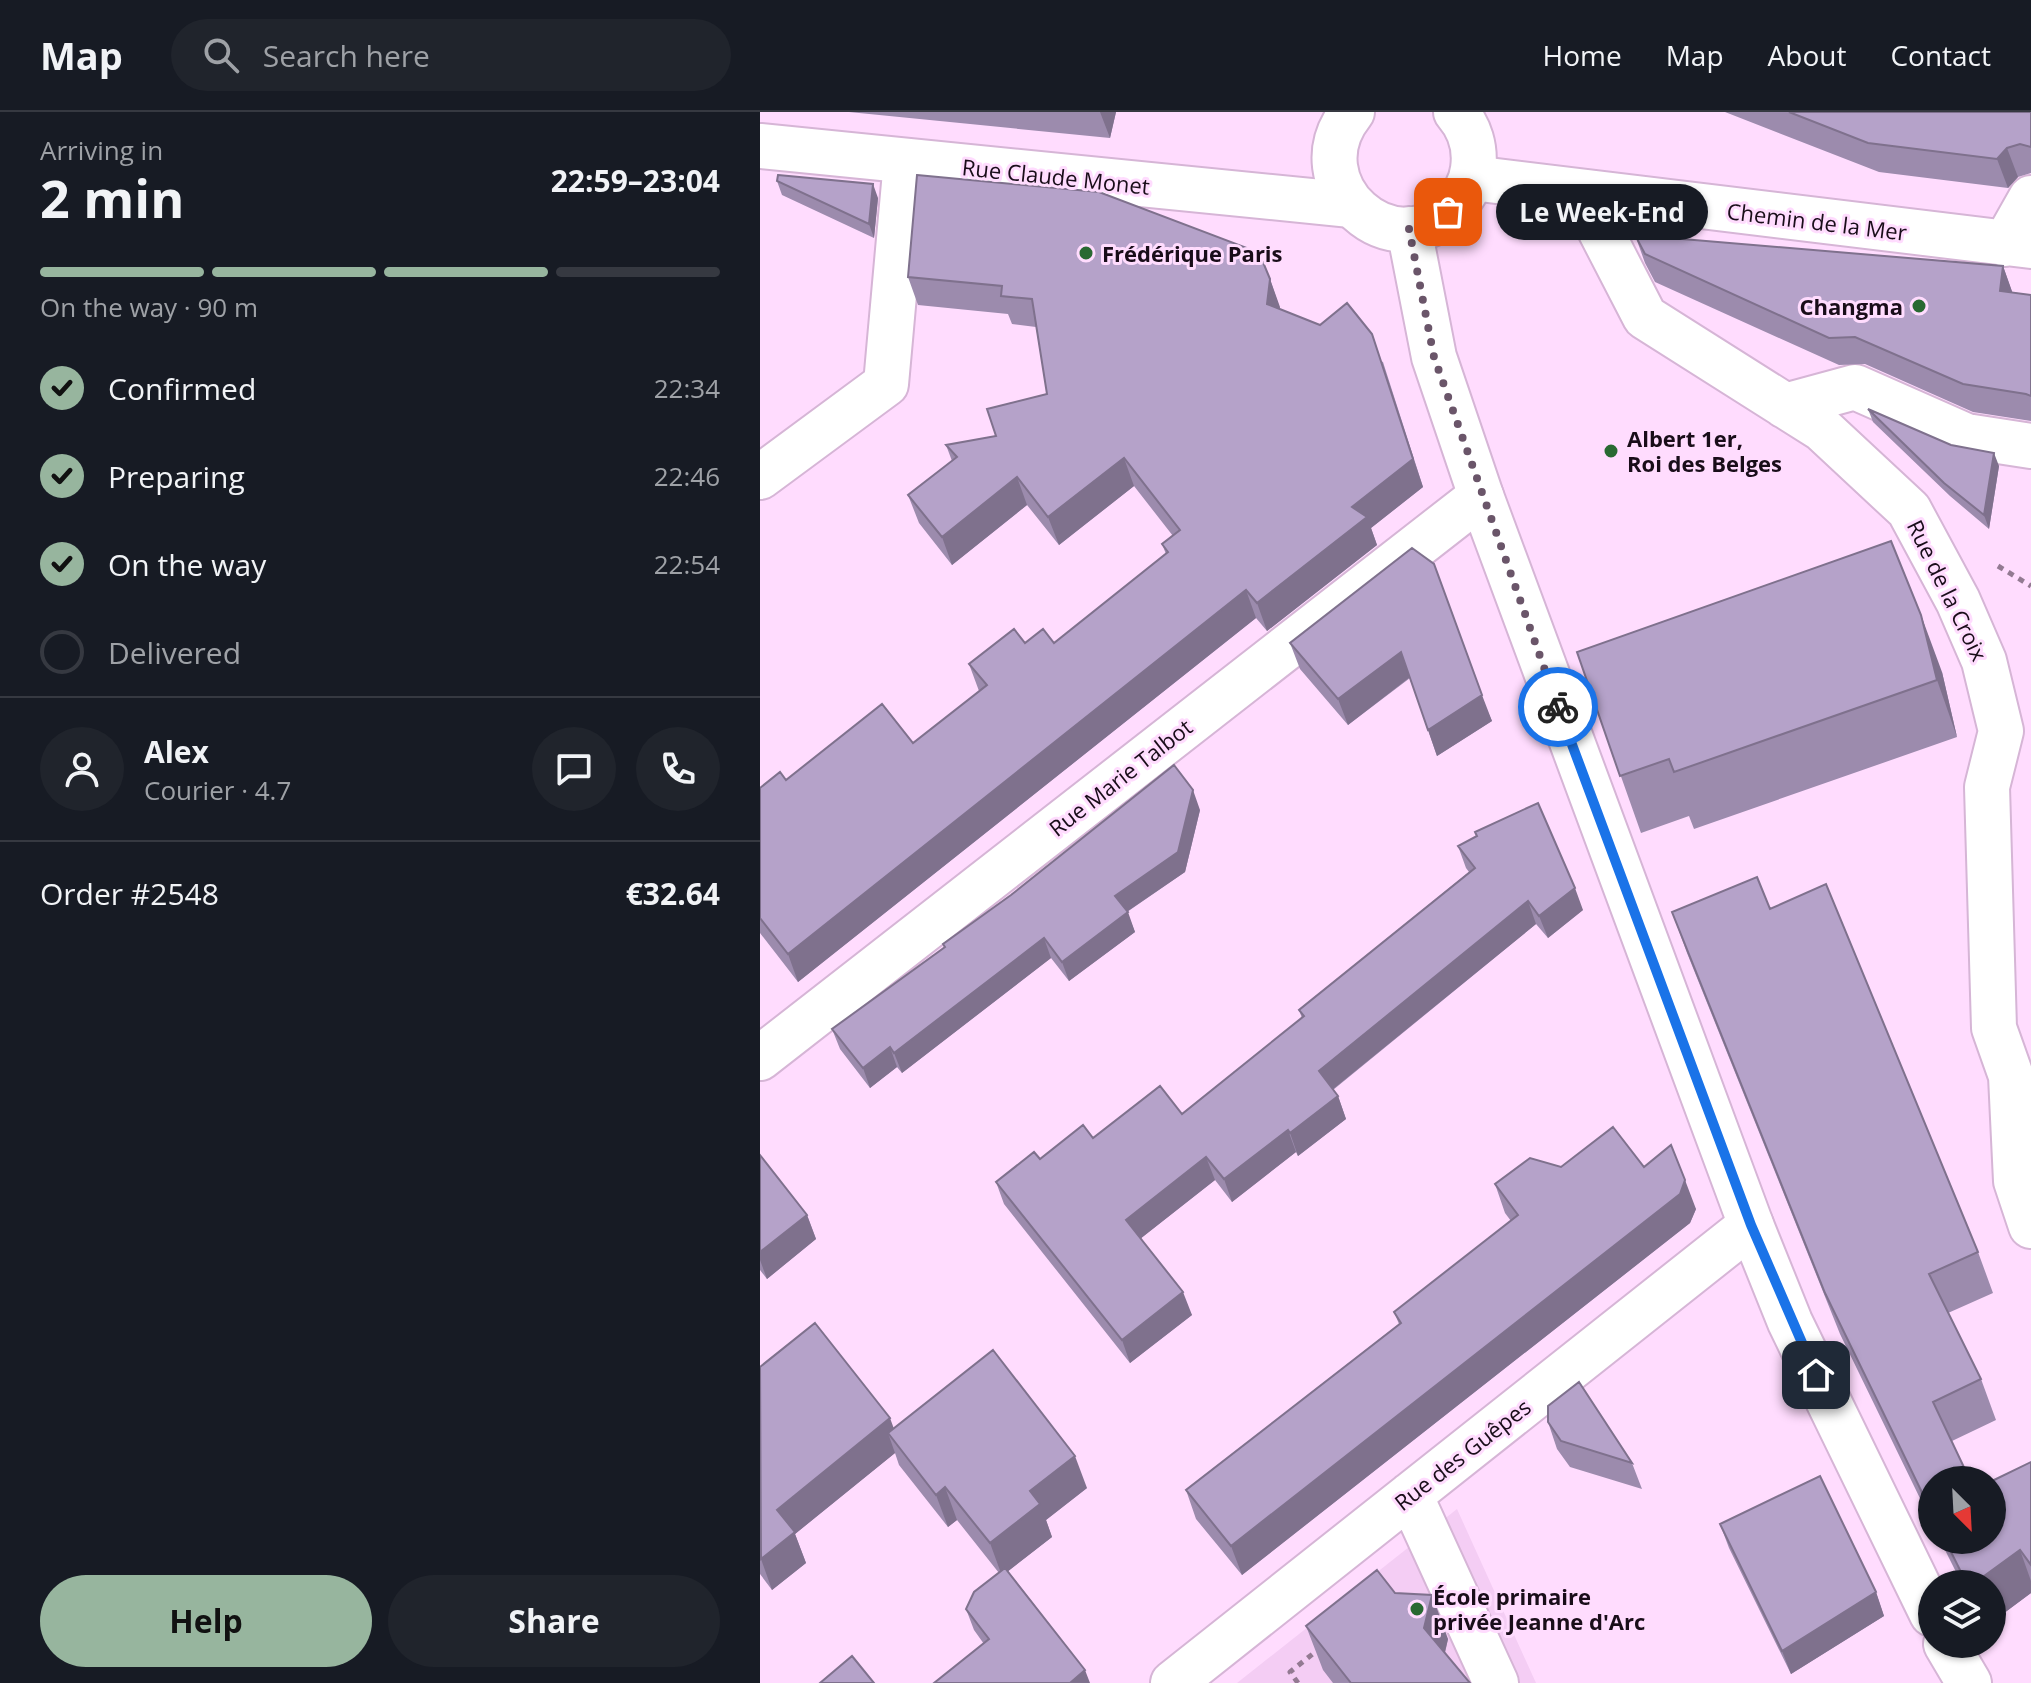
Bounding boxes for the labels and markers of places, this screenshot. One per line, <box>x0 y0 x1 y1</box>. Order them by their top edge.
pin <box>1414 178 1482 246</box>
callout: Le Week-End <box>1496 184 1708 240</box>
place label: Frédérique Paris <box>1102 238 1283 268</box>
marker: Frédérique Paris <box>1077 244 1095 262</box>
place label: Changma <box>1799 291 1903 321</box>
marker: Changma <box>1910 297 1928 315</box>
place label: Albert 1er, Roi des Belges <box>1627 423 1782 478</box>
marker: Albert 1er, Roi des Belges <box>1602 442 1620 460</box>
pin <box>1782 1341 1850 1409</box>
place label: École primaire privée Jeanne d'Arc <box>1433 1581 1645 1636</box>
marker: École primaire privée Jeanne d'Arc <box>1408 1600 1426 1618</box>

